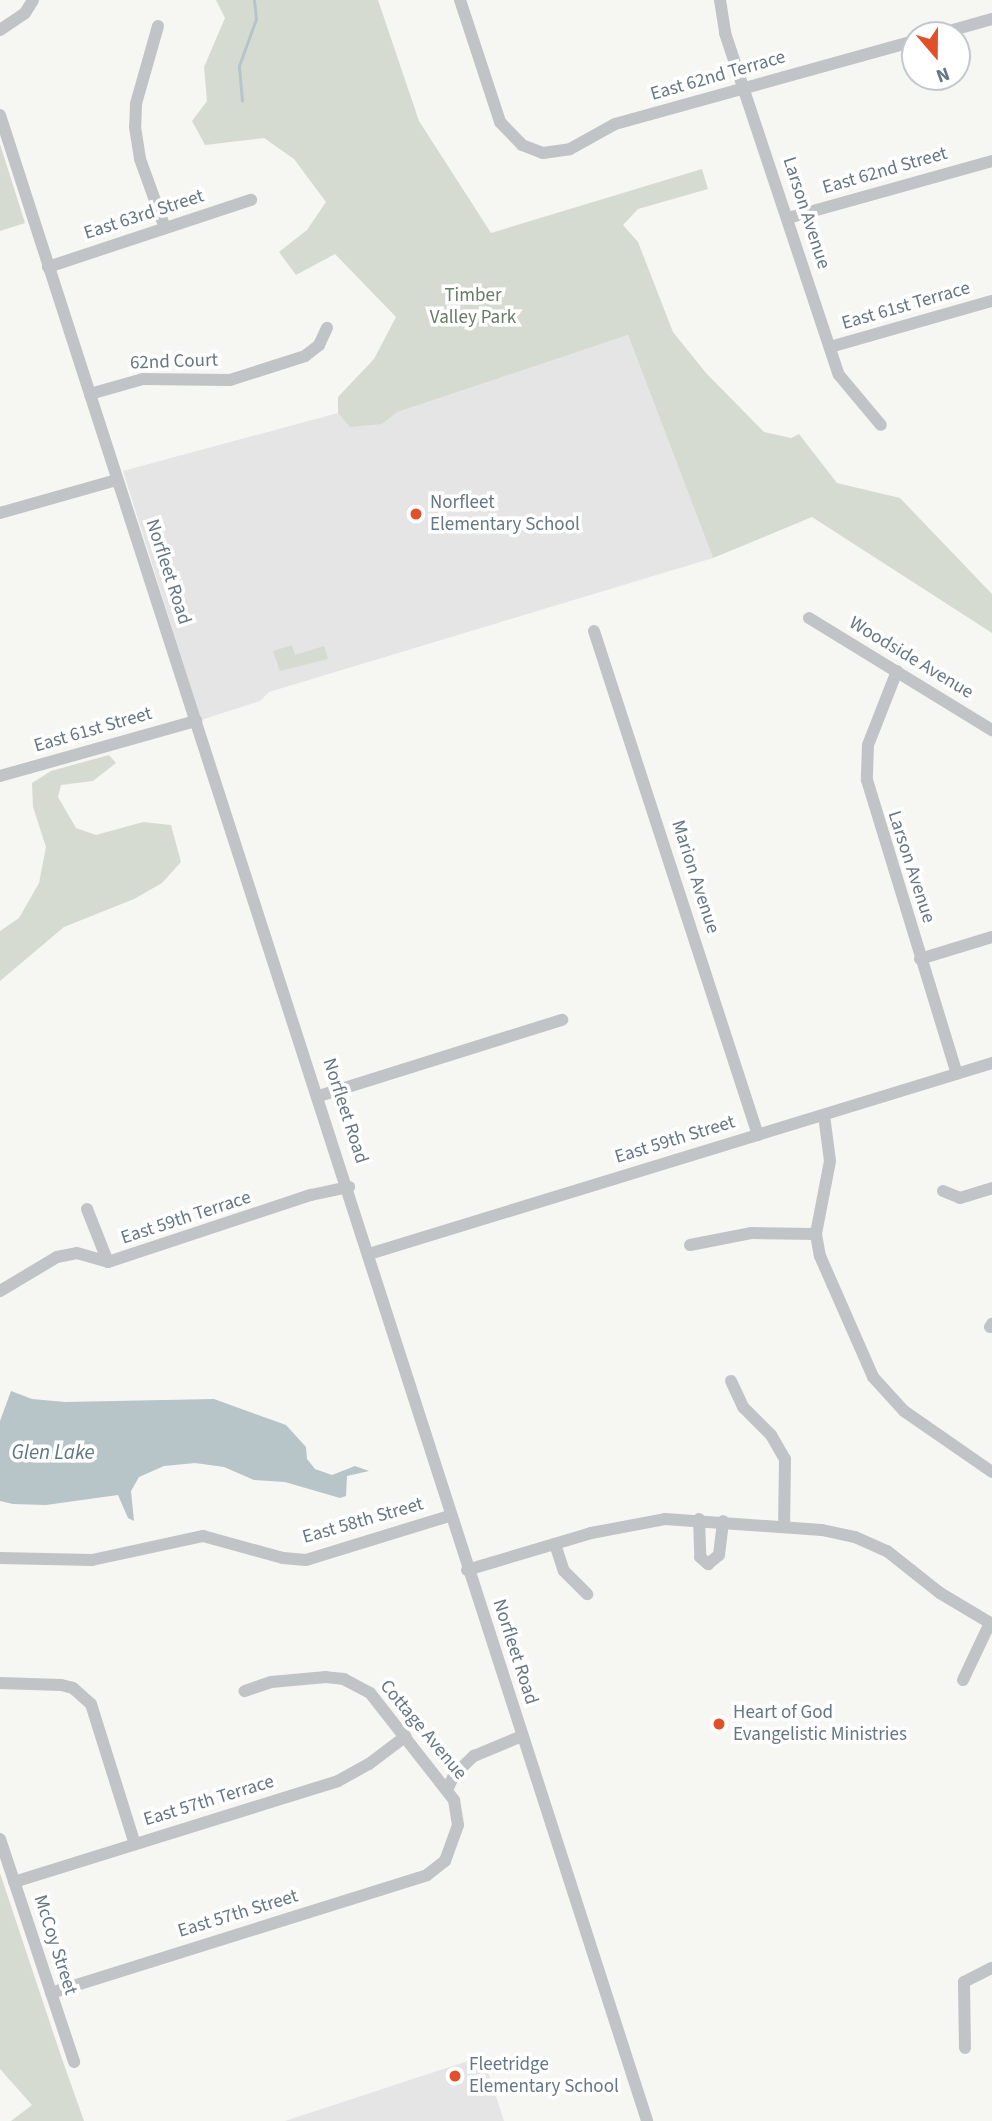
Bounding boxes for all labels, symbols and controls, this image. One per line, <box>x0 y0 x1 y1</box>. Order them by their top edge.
north arrow <box>901 21 971 91</box>
street label: East 62nd Terrace <box>648 46 788 106</box>
text: N <box>932 59 953 89</box>
street label: East 62nd Street <box>820 142 950 200</box>
street label: Larson Avenue <box>777 154 835 272</box>
street label: East 63rd Street <box>81 185 207 245</box>
street label: East 61st Terrace <box>839 277 973 335</box>
park label: Timber Valley Park <box>430 285 516 329</box>
street label: 62nd Court <box>130 349 218 375</box>
place label: Norfleet Elementary School <box>430 492 580 536</box>
marker: Norfleet Elementary School <box>408 506 424 522</box>
street label: Norfleet Road <box>140 517 196 627</box>
street label: Woodside Avenue <box>845 612 977 704</box>
street label: East 61st Street <box>31 702 155 758</box>
street label: Larson Avenue <box>882 808 940 926</box>
street label: Marion Avenue <box>666 818 724 936</box>
street label: Norfleet Road <box>317 1056 373 1166</box>
street label: East 59th Street <box>612 1111 738 1169</box>
street label: East 59th Terrace <box>118 1186 254 1250</box>
water label: Glen Lake <box>11 1439 95 1465</box>
street label: East 58th Street <box>300 1493 426 1549</box>
street label: Norfleet Road <box>487 1597 543 1707</box>
street label: Cottage Avenue <box>375 1675 471 1785</box>
place label: Heart of God Evangelistic Ministries <box>733 1702 907 1746</box>
marker: Heart of God Evangelistic Ministries <box>711 1716 727 1732</box>
street label: East 57th Terrace <box>141 1770 277 1832</box>
street label: East 57th Street <box>175 1885 301 1943</box>
street label: McCoy Street <box>28 1892 82 1998</box>
place label: Fleetridge Elementary School <box>469 2054 619 2098</box>
marker: Fleetridge Elementary School <box>447 2068 463 2084</box>

